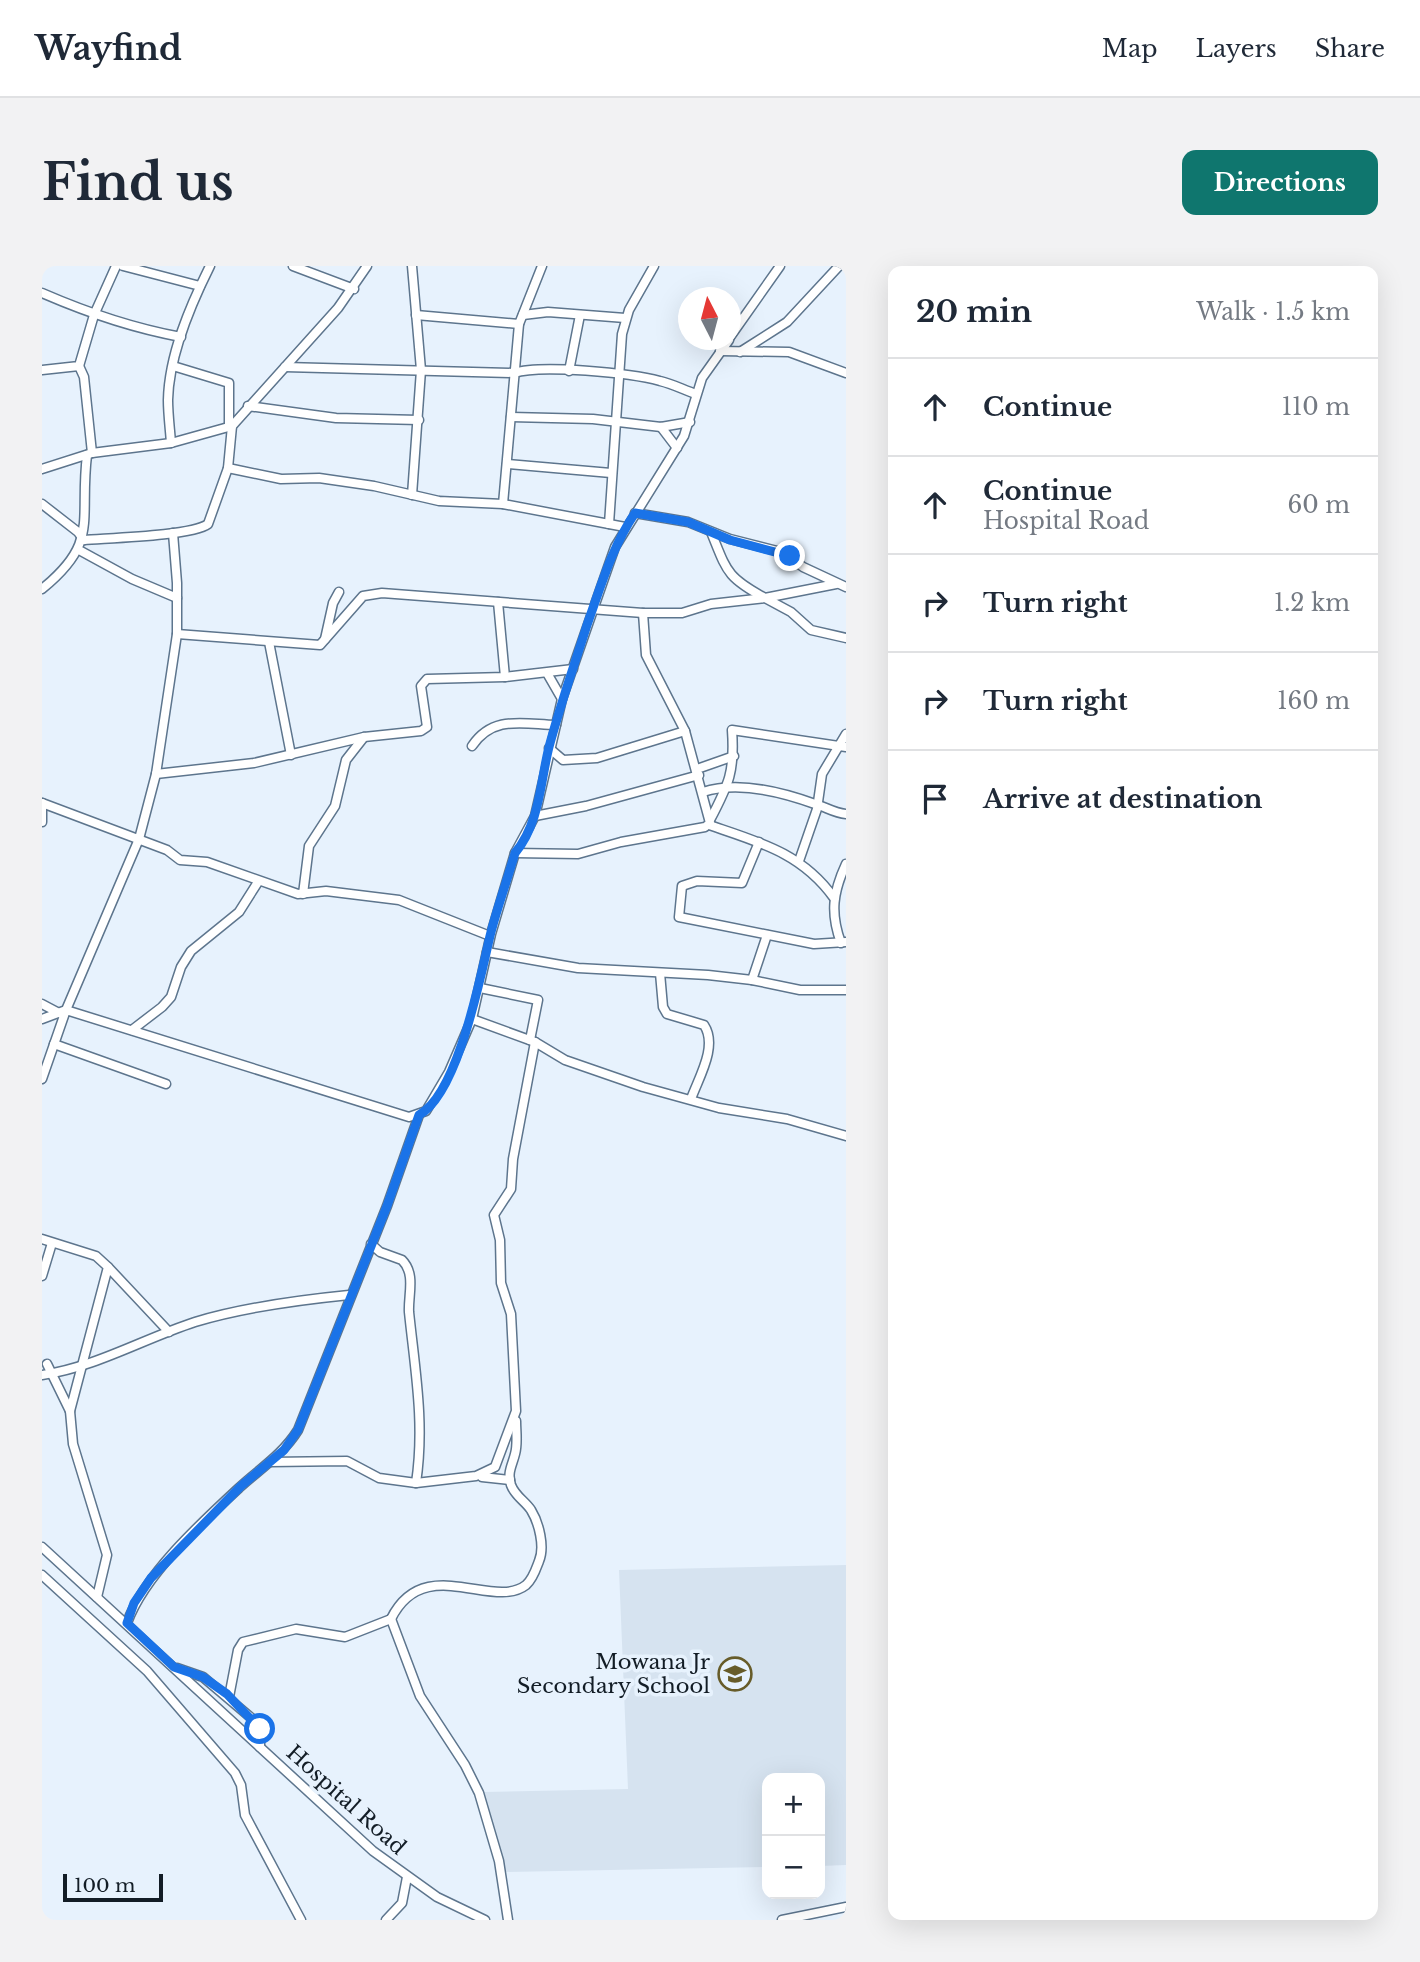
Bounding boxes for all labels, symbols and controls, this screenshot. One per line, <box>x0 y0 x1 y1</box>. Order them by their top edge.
text: Wayfind <box>35 28 182 69</box>
text: Map <box>1102 34 1158 63</box>
text: Layers <box>1196 34 1277 63</box>
text: Share <box>1315 34 1385 63</box>
button: Directions <box>1182 150 1378 215</box>
text: Find us <box>42 152 234 213</box>
north arrow <box>678 287 741 350</box>
text: 20 min <box>916 293 1032 330</box>
text: Walk · 1.5 km <box>1196 298 1350 326</box>
icon: ahead <box>916 388 954 426</box>
text: Continue <box>983 391 1112 423</box>
text: 110 m <box>1282 393 1350 421</box>
text: Continue <box>983 475 1112 507</box>
icon: ahead <box>916 486 954 524</box>
text: 60 m <box>1288 491 1350 519</box>
text: Hospital Road <box>983 507 1149 535</box>
route end <box>774 540 805 571</box>
icon: right <box>916 584 954 622</box>
text: Turn right <box>983 587 1128 619</box>
text: 1.2 km <box>1274 589 1350 617</box>
icon: right <box>916 682 954 720</box>
text: Turn right <box>983 685 1128 717</box>
text: 160 m <box>1277 687 1350 715</box>
icon: arrive <box>916 780 954 818</box>
text: Arrive at destination <box>983 783 1263 815</box>
place label: Mowana Jr Secondary School <box>517 1649 710 1699</box>
school or university icon: Mowana Jr Secondary School <box>716 1655 754 1693</box>
route start <box>244 1713 275 1744</box>
street label: Hospital Road <box>281 1740 411 1860</box>
map controls <box>762 1773 825 1899</box>
button: + <box>762 1773 825 1836</box>
button: − <box>762 1836 825 1899</box>
scale bar <box>63 1871 163 1903</box>
text: 100 m <box>74 1874 135 1897</box>

